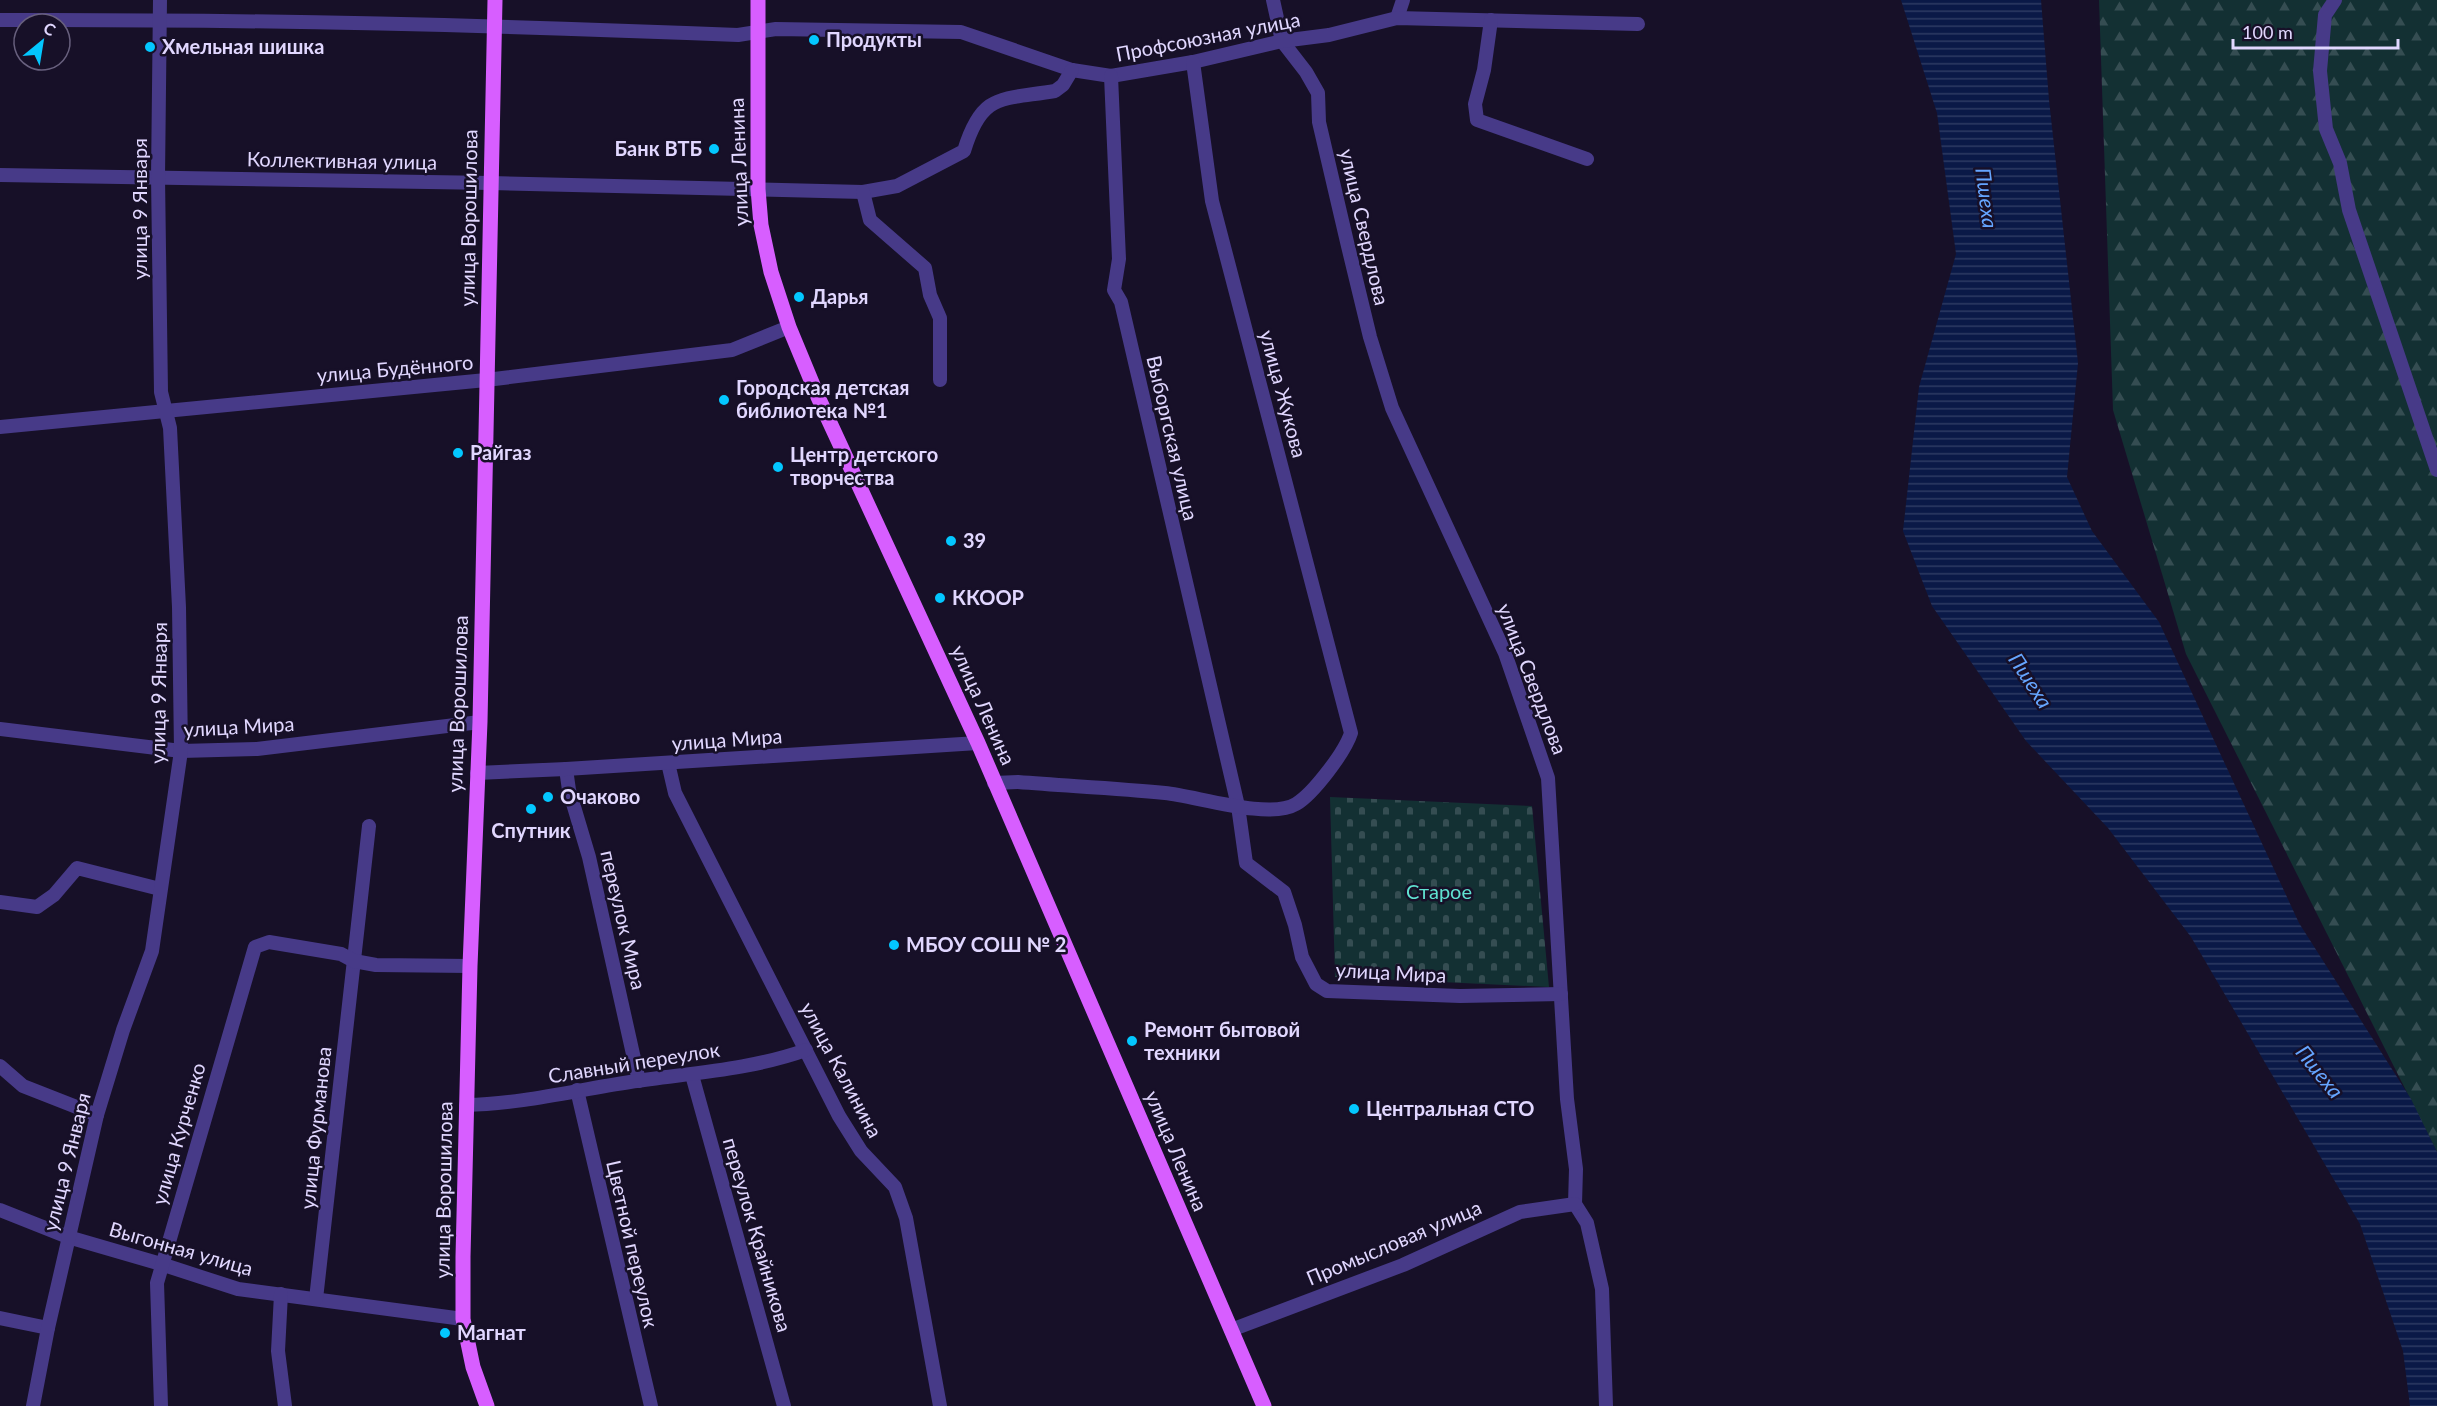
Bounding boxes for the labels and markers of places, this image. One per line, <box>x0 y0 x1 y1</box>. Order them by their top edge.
place label: Продукты <box>826 27 922 51</box>
marker: Продукты <box>807 33 821 47</box>
place label: Хмельная шишка <box>162 34 324 58</box>
marker: Хмельная шишка <box>143 40 157 54</box>
place label: Банк ВТБ <box>615 136 702 160</box>
marker: Банк ВТБ <box>707 142 721 156</box>
place label: Дарья <box>811 284 868 308</box>
marker: Дарья <box>792 290 806 304</box>
place label: Городская детская библиотека №1 <box>736 375 910 422</box>
marker: Городская детская библиотека №1 <box>717 393 731 407</box>
place label: Райгаз <box>470 440 531 464</box>
place label: Центр детского творчества <box>790 442 938 489</box>
marker: Райгаз <box>451 446 465 460</box>
marker: Центр детского творчества <box>771 460 785 474</box>
place label: 39 <box>963 528 986 552</box>
marker: 39 <box>944 534 958 548</box>
place label: ККООР <box>952 585 1024 609</box>
marker: ККООР <box>933 591 947 605</box>
place label: Очаково <box>560 784 640 808</box>
marker: Очаково <box>541 790 555 804</box>
marker: Спутник <box>524 802 538 816</box>
place label: Спутник <box>491 818 571 842</box>
place label: МБОУ СОШ № 2 <box>906 932 1066 956</box>
marker: МБОУ СОШ № 2 <box>887 938 901 952</box>
place label: Ремонт бытовой техники <box>1144 1017 1300 1064</box>
marker: Ремонт бытовой техники <box>1125 1034 1139 1048</box>
place label: Центральная СТО <box>1366 1096 1534 1120</box>
marker: Центральная СТО <box>1347 1102 1361 1116</box>
place label: Магнат <box>457 1320 527 1344</box>
marker: Магнат <box>438 1326 452 1340</box>

